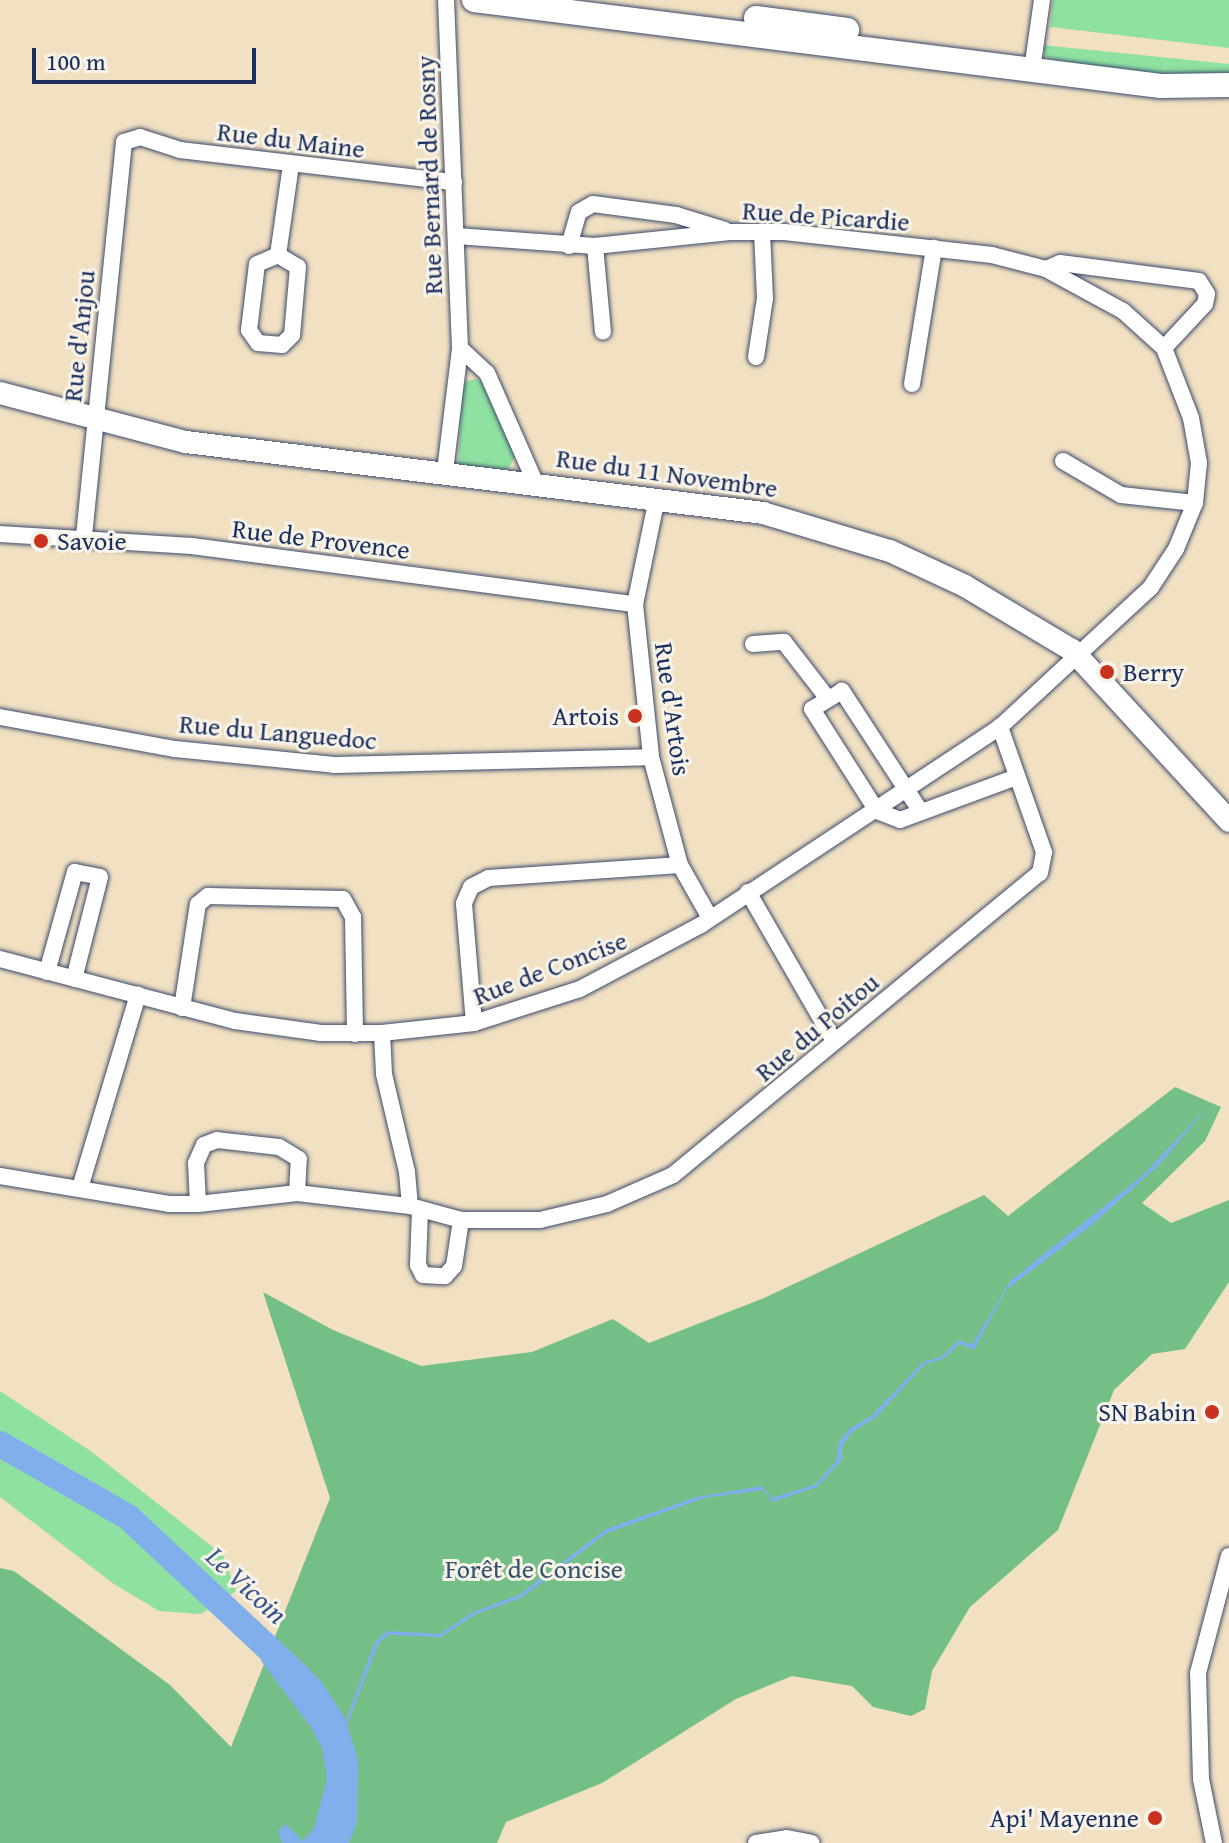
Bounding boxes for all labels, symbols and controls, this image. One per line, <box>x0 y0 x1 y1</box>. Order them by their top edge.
scale bar <box>36 32 260 82</box>
text: 100 m <box>46 44 106 79</box>
street label: Rue Bernard de Rosny <box>409 55 449 295</box>
street label: Rue du Maine <box>215 115 367 165</box>
street label: Rue de Picardie <box>741 195 911 237</box>
street label: Rue d'Anjou <box>57 269 101 403</box>
street label: Rue du 11 Novembre <box>554 442 780 504</box>
street label: Rue de Provence <box>230 513 412 565</box>
place label: Savoie <box>57 525 127 557</box>
marker: Savoie <box>32 532 50 550</box>
street label: Rue d'Artois <box>648 640 698 778</box>
place label: Berry <box>1123 656 1184 688</box>
marker: Berry <box>1098 663 1116 681</box>
place label: Artois <box>552 700 619 732</box>
marker: Artois <box>626 707 644 725</box>
street label: Rue du Languedoc <box>178 708 378 756</box>
street label: Rue de Concise <box>469 924 631 1012</box>
street label: Rue du Poitou <box>749 966 885 1088</box>
place label: SN Babin <box>1098 1396 1196 1428</box>
marker: SN Babin <box>1203 1403 1221 1421</box>
water label: Le Vicoin <box>200 1539 294 1631</box>
park label: Forêt de Concise <box>445 1553 623 1585</box>
place label: Api' Mayenne <box>990 1802 1139 1834</box>
marker: Api' Mayenne <box>1146 1809 1164 1827</box>

